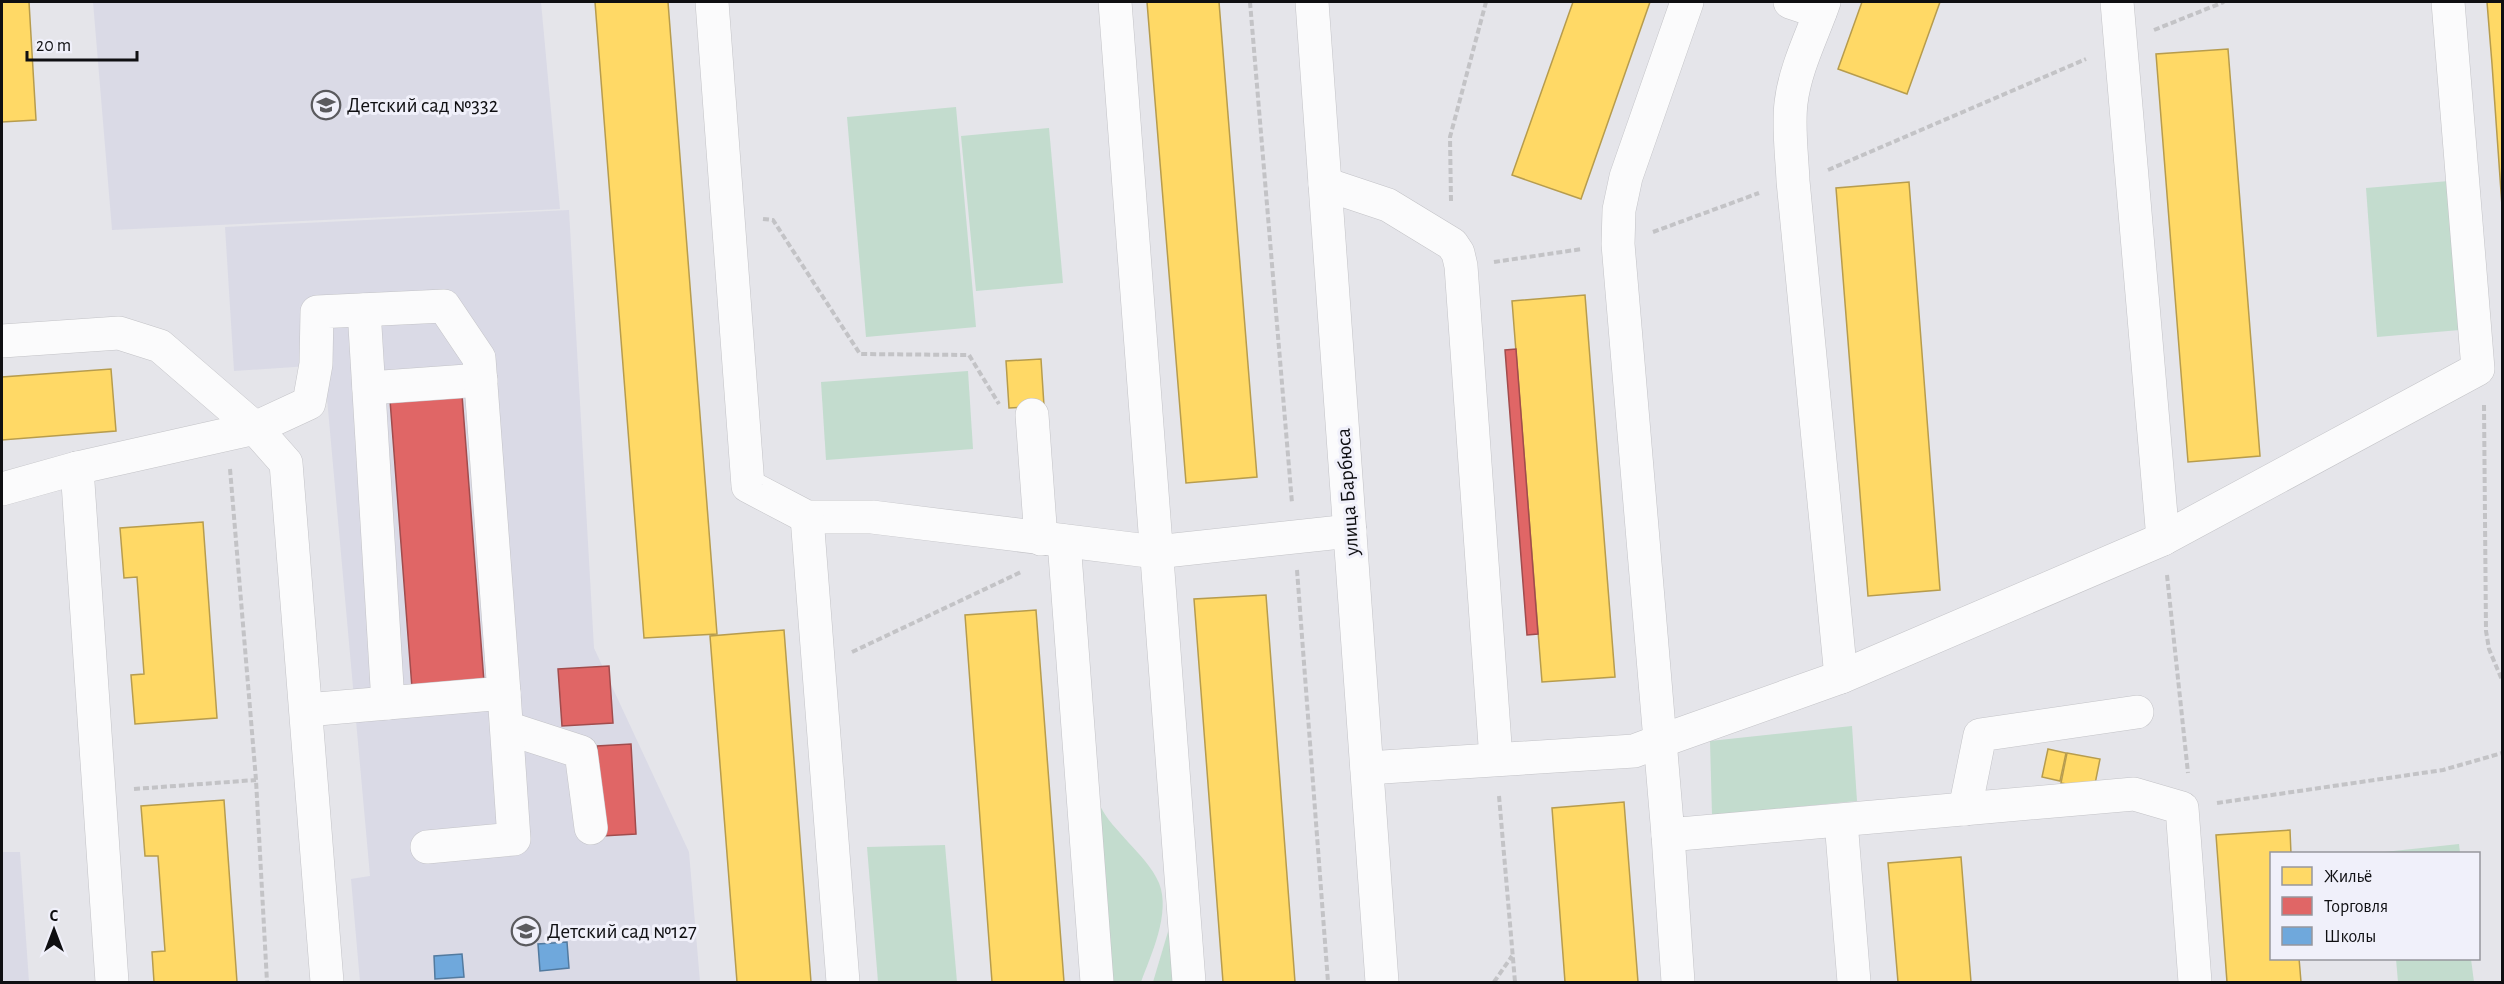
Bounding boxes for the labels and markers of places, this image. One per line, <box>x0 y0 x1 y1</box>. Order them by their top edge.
school or university icon: Детский сад №332 <box>310 89 342 121</box>
place label: Детский сад №332 <box>347 95 498 116</box>
school or university icon: Детский сад №127 <box>510 915 542 947</box>
place label: Детский сад №127 <box>547 921 697 942</box>

